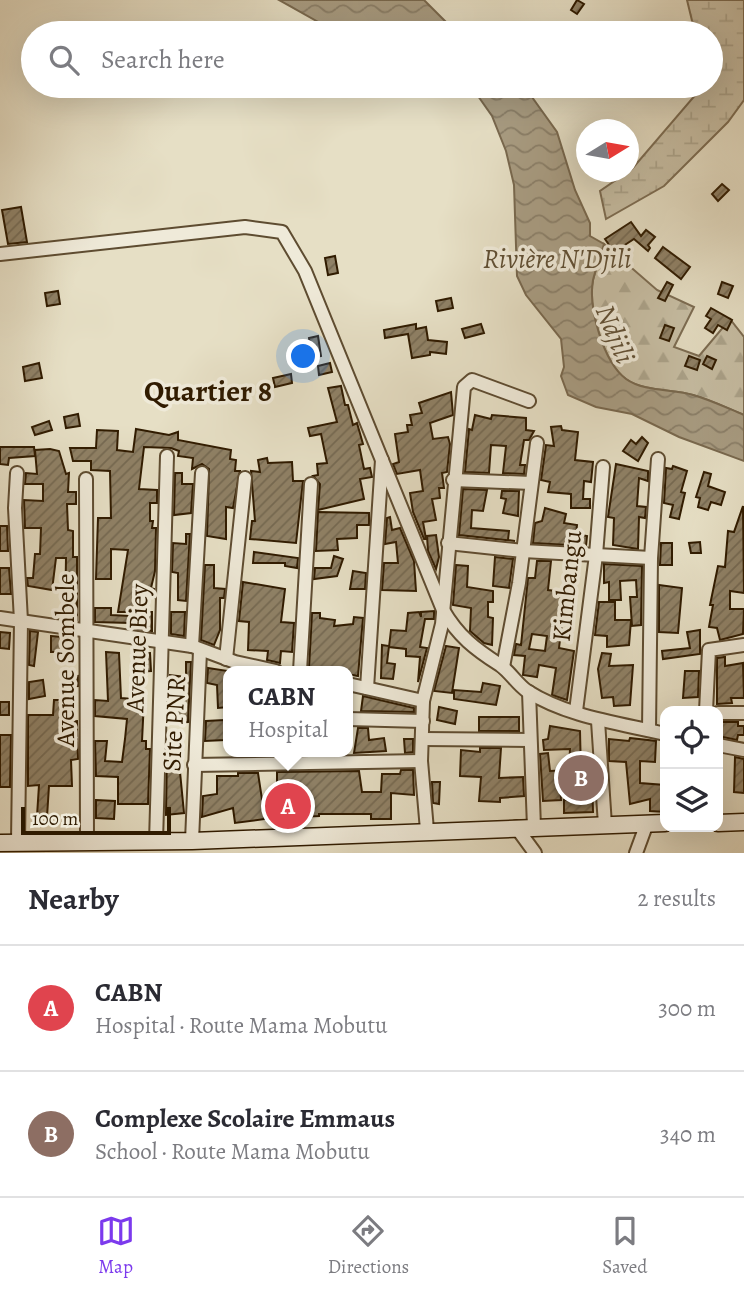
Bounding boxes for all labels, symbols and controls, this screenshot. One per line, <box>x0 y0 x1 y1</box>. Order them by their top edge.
search box <box>21 21 723 98</box>
icon: search <box>45 41 83 79</box>
text: Search here <box>101 42 225 77</box>
north arrow <box>576 119 639 182</box>
water label: Rivière N'Djili <box>483 240 631 278</box>
water label: Ndjili <box>586 299 644 369</box>
your location <box>286 339 320 373</box>
district label: Quartier 8 <box>144 371 272 411</box>
street label: Kimbangu <box>544 528 590 644</box>
street label: Avenue Sombele <box>48 573 83 748</box>
street label: Avenue Biey <box>117 583 157 714</box>
popup <box>223 666 353 757</box>
street label: Site PNR <box>154 675 194 772</box>
text: CABN <box>248 679 315 714</box>
map controls <box>660 706 723 832</box>
button: locate <box>660 706 723 769</box>
text: Hospital <box>248 714 328 745</box>
pin: B <box>558 752 604 804</box>
button: layers <box>660 769 723 832</box>
pin: A <box>265 780 311 832</box>
scale bar <box>21 804 172 836</box>
text: 100 m <box>32 806 78 832</box>
text: Nearby <box>28 879 119 919</box>
text: 2 results <box>638 883 716 914</box>
text: CABN <box>95 975 162 1010</box>
text: A <box>44 993 58 1024</box>
text: 300 m <box>658 993 716 1024</box>
text: Hospital · Route Mama Mobutu <box>95 1010 388 1041</box>
text: Complexe Scolaire Emmaus <box>95 1101 395 1136</box>
text: B <box>44 1119 58 1150</box>
text: 340 m <box>660 1119 716 1150</box>
text: School · Route Mama Mobutu <box>95 1136 370 1167</box>
tab: Map <box>97 1212 135 1280</box>
tab: Directions <box>328 1212 409 1280</box>
tab: Saved <box>602 1212 647 1280</box>

